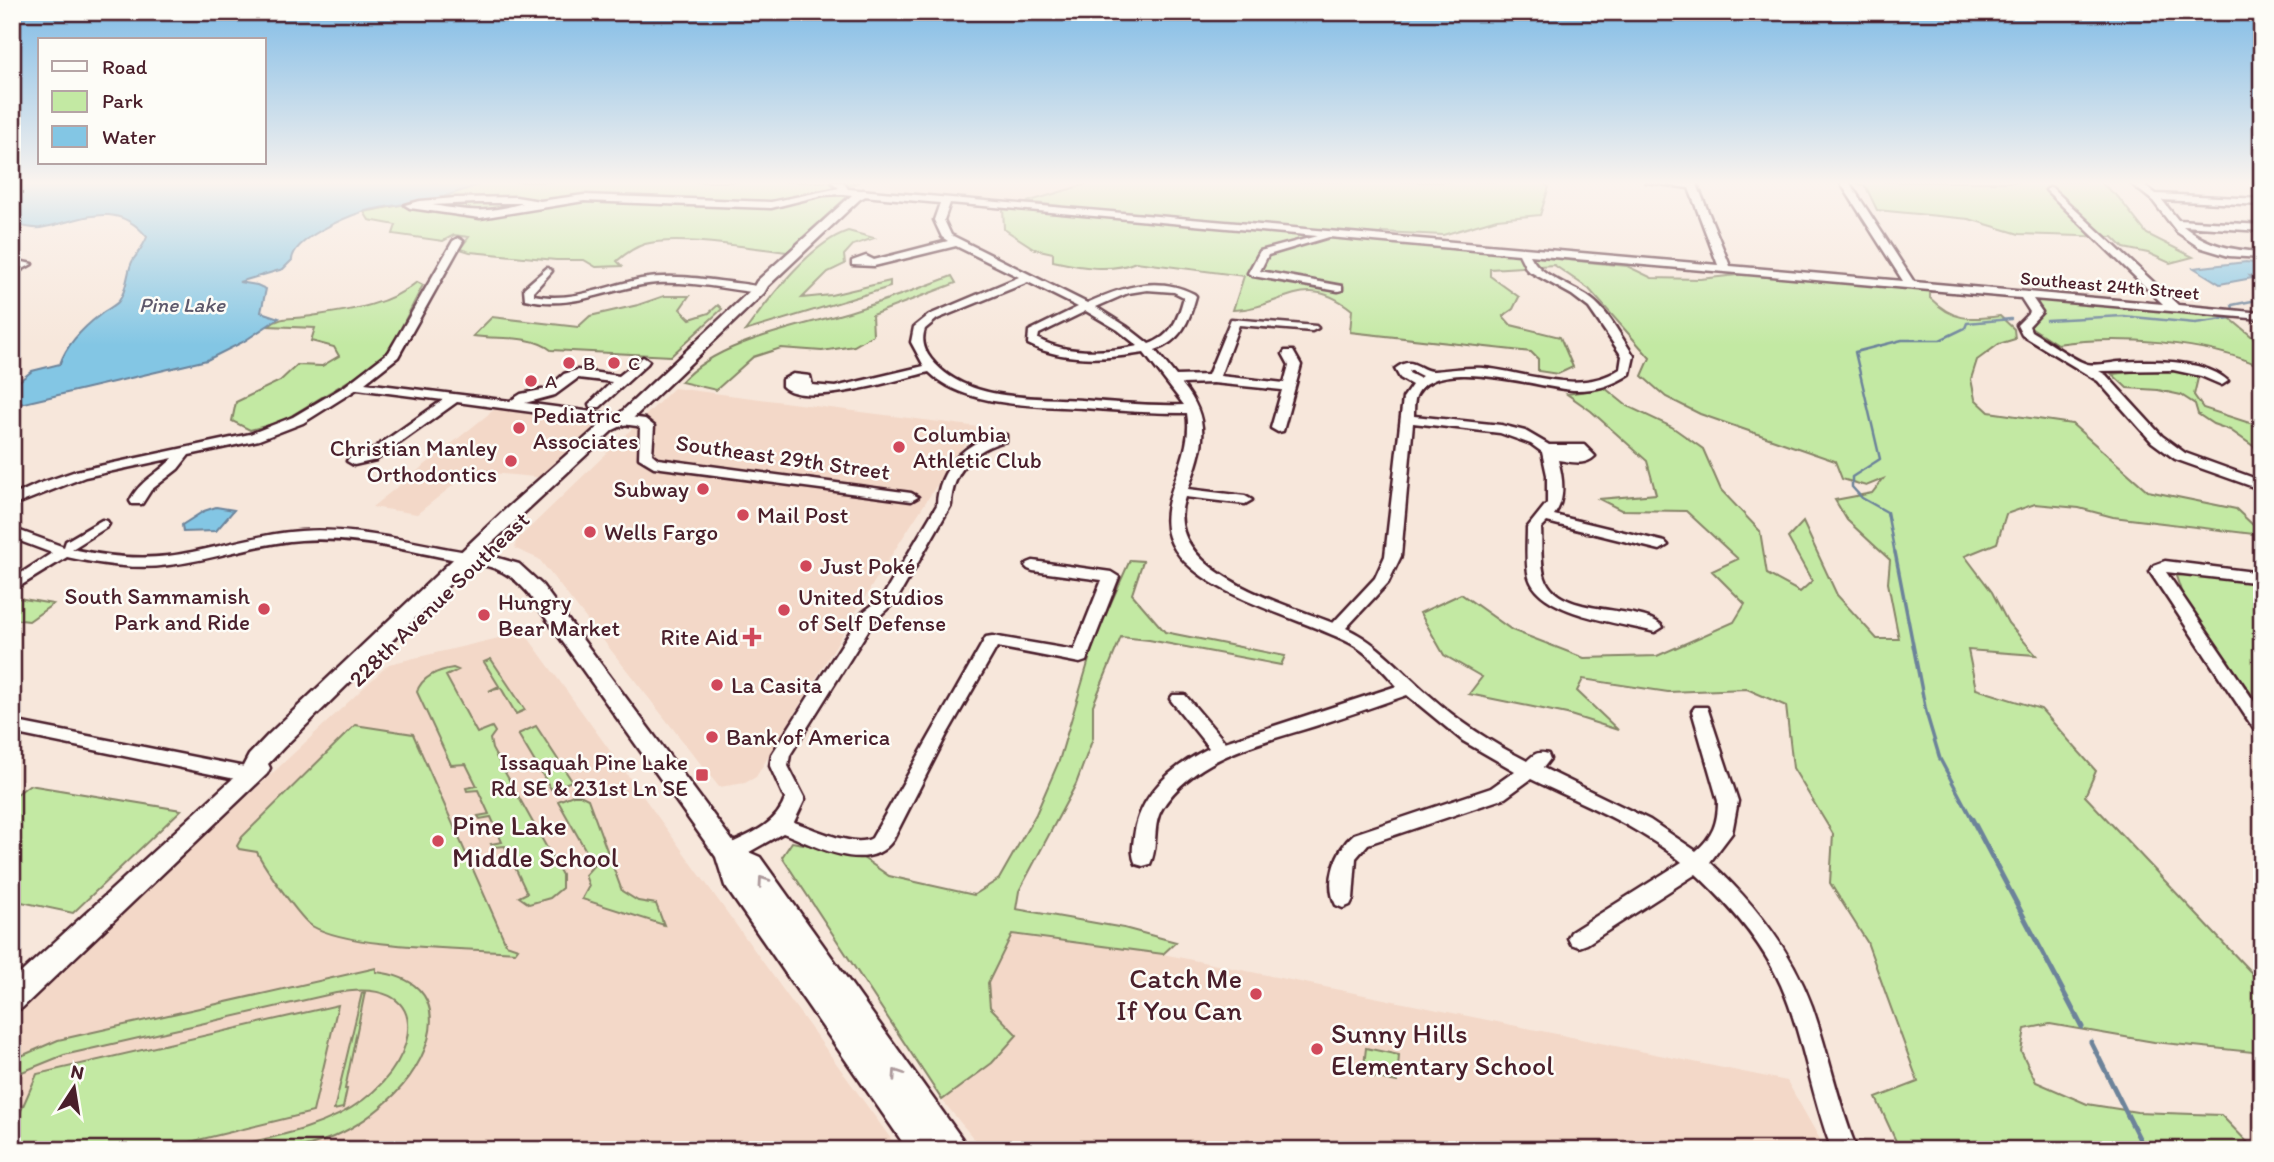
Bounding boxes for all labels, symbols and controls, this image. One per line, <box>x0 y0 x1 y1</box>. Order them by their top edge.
legend <box>38 38 266 164</box>
text: Road <box>102 54 148 79</box>
text: Park <box>102 88 144 113</box>
text: Water <box>102 124 156 149</box>
street label: Southeast 24th Street <box>2019 266 2201 305</box>
water label: Pine Lake <box>139 292 226 317</box>
place label: B <box>583 352 595 375</box>
place label: C <box>628 352 640 375</box>
marker: B <box>561 355 577 371</box>
marker: C <box>606 355 622 371</box>
place label: A <box>545 370 557 393</box>
marker: A <box>523 373 539 389</box>
place label: Pediatric Associates <box>533 401 638 455</box>
marker: Pediatric Associates <box>511 420 527 436</box>
place label: Columbia Athletic Club <box>913 420 1042 474</box>
street label: Southeast 29th Street <box>674 428 892 486</box>
place label: Christian Manley Orthodontics <box>330 434 497 488</box>
marker: Columbia Athletic Club <box>891 439 907 455</box>
marker: Christian Manley Orthodontics <box>503 453 519 469</box>
place label: Subway <box>614 475 689 503</box>
marker: Subway <box>695 481 711 497</box>
place label: Mail Post <box>757 501 849 529</box>
street label: 228th Avenue Southeast <box>343 505 535 693</box>
marker: Mail Post <box>735 507 751 523</box>
place label: Wells Fargo <box>604 518 718 546</box>
marker: Wells Fargo <box>582 524 598 540</box>
place label: Just Poké <box>820 552 915 580</box>
marker: Just Poké <box>798 558 814 574</box>
place label: South Sammamish Park and Ride <box>64 582 251 636</box>
place label: United Studios of Self Defense <box>798 583 946 637</box>
place label: Hungry Bear Market <box>498 588 620 642</box>
marker: South Sammamish Park and Ride <box>256 601 272 617</box>
marker: United Studios of Self Defense <box>776 602 792 618</box>
marker: Hungry Bear Market <box>476 607 492 623</box>
place label: Rite Aid <box>661 623 738 651</box>
marker: Rite Aid <box>744 629 760 645</box>
place label: La Casita <box>731 671 823 699</box>
marker: La Casita <box>709 677 725 693</box>
place label: Bank of America <box>726 723 890 751</box>
marker: Bank of America <box>704 729 720 745</box>
place label: Issaquah Pine Lake Rd SE & 231st Ln SE <box>491 748 688 802</box>
marker: Issaquah Pine Lake Rd SE & 231st Ln SE <box>694 767 710 783</box>
place label: Pine Lake Middle School <box>452 808 619 874</box>
marker: Pine Lake Middle School <box>430 833 446 849</box>
one-way arrow <box>759 876 771 889</box>
place label: Catch Me If You Can <box>1116 961 1242 1027</box>
marker: Catch Me If You Can <box>1248 986 1264 1002</box>
place label: Sunny Hills Elementary School <box>1331 1016 1554 1082</box>
marker: Sunny Hills Elementary School <box>1309 1041 1325 1057</box>
north arrow <box>38 1054 108 1124</box>
text: N <box>69 1059 86 1084</box>
one-way arrow <box>892 1069 905 1082</box>

